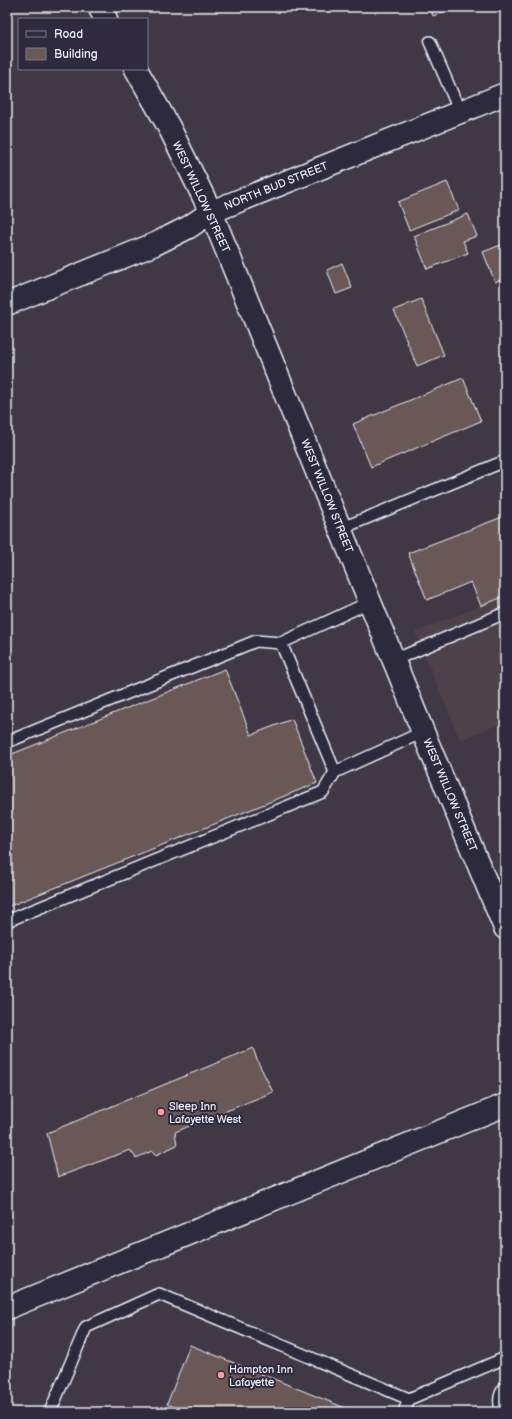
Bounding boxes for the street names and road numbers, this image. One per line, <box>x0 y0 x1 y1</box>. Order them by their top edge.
street label: WEST WILLOW STREET <box>169 139 233 255</box>
street label: NORTH BUD STREET <box>222 159 330 213</box>
street label: WEST WILLOW STREET <box>298 437 356 555</box>
street label: WEST WILLOW STREET <box>420 737 480 854</box>

